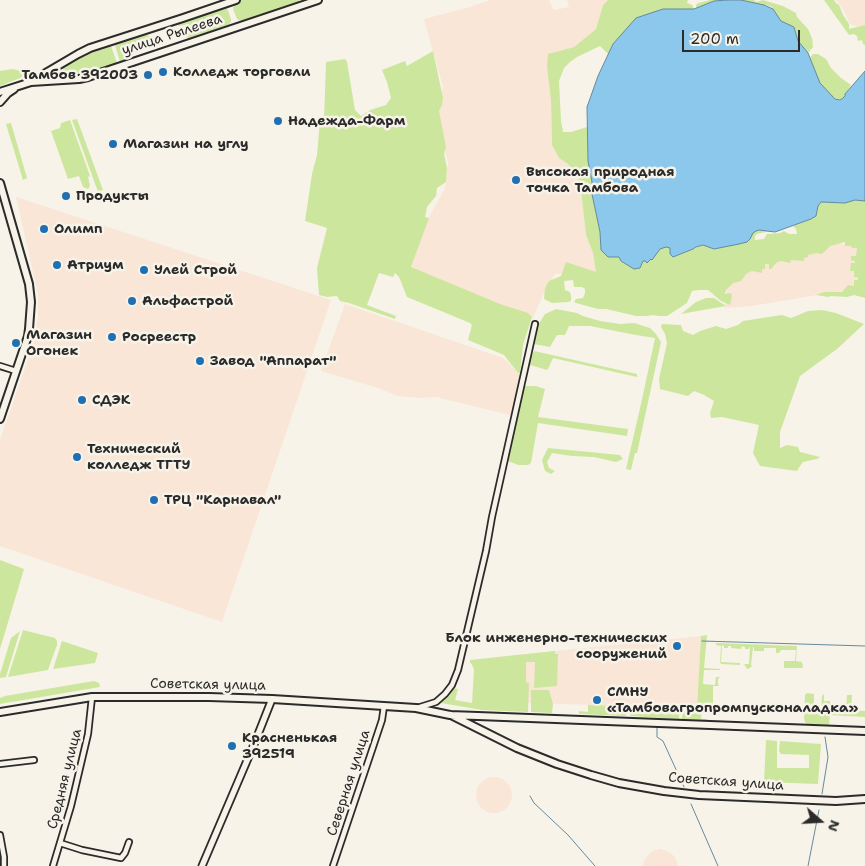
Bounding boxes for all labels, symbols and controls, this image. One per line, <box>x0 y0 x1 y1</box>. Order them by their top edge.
street label: улица Рылеева <box>120 11 224 59</box>
scale bar <box>685 20 802 52</box>
text: 200 m <box>690 29 739 49</box>
place label: Колледж торговли <box>173 64 310 80</box>
marker: Колледж торговли <box>157 66 169 78</box>
place label: Тамбов 392003 <box>21 67 138 83</box>
marker: Тамбов 392003 <box>142 69 154 81</box>
place label: Надежда-Фарм <box>288 113 405 129</box>
marker: Надежда-Фарм <box>272 115 284 127</box>
place label: Магазин на углу <box>123 136 249 152</box>
marker: Магазин на углу <box>107 138 119 150</box>
place label: Высокая природная точка Тамбова <box>526 164 674 196</box>
marker: Высокая природная точка Тамбова <box>510 174 522 186</box>
place label: Продукты <box>76 188 149 204</box>
marker: Продукты <box>60 190 72 202</box>
place label: Олимп <box>54 221 103 237</box>
marker: Олимп <box>38 223 50 235</box>
place label: Атриум <box>67 257 124 273</box>
marker: Атриум <box>51 259 63 271</box>
place label: Улей Строй <box>154 262 237 278</box>
marker: Улей Строй <box>138 264 150 276</box>
place label: Альфастрой <box>142 293 233 309</box>
marker: Альфастрой <box>126 295 138 307</box>
place label: Магазин Огонек <box>26 327 92 360</box>
place label: Росреестр <box>122 329 196 345</box>
marker: Росреестр <box>106 331 118 343</box>
marker: Магазин Огонек <box>10 337 22 349</box>
place label: Завод "Аппарат" <box>210 353 337 369</box>
marker: Завод "Аппарат" <box>194 355 206 367</box>
place label: СДЭК <box>92 392 130 408</box>
marker: СДЭК <box>76 394 88 406</box>
place label: Технический колледж ТГТУ <box>87 441 191 474</box>
marker: Технический колледж ТГТУ <box>71 451 83 463</box>
place label: ТРЦ "Карнавал" <box>164 492 281 508</box>
marker: ТРЦ "Карнавал" <box>148 494 160 506</box>
place label: Блок инженерно-технических сооружений <box>445 630 667 662</box>
marker: Блок инженерно-технических сооружений <box>671 640 683 652</box>
street label: Советская улица <box>150 676 266 694</box>
place label: СМНУ «Тамбовагропромпусконаладка» <box>607 684 858 716</box>
marker: СМНУ «Тамбовагропромпусконаладка» <box>591 694 603 706</box>
street label: Средняя улица <box>44 727 86 831</box>
street label: Северная улица <box>324 728 374 838</box>
place label: Красненькая 392519 <box>242 730 337 762</box>
marker: Красненькая 392519 <box>226 740 238 752</box>
street label: Советская улица <box>668 770 784 794</box>
north arrow <box>795 796 845 846</box>
text: N <box>824 818 844 834</box>

